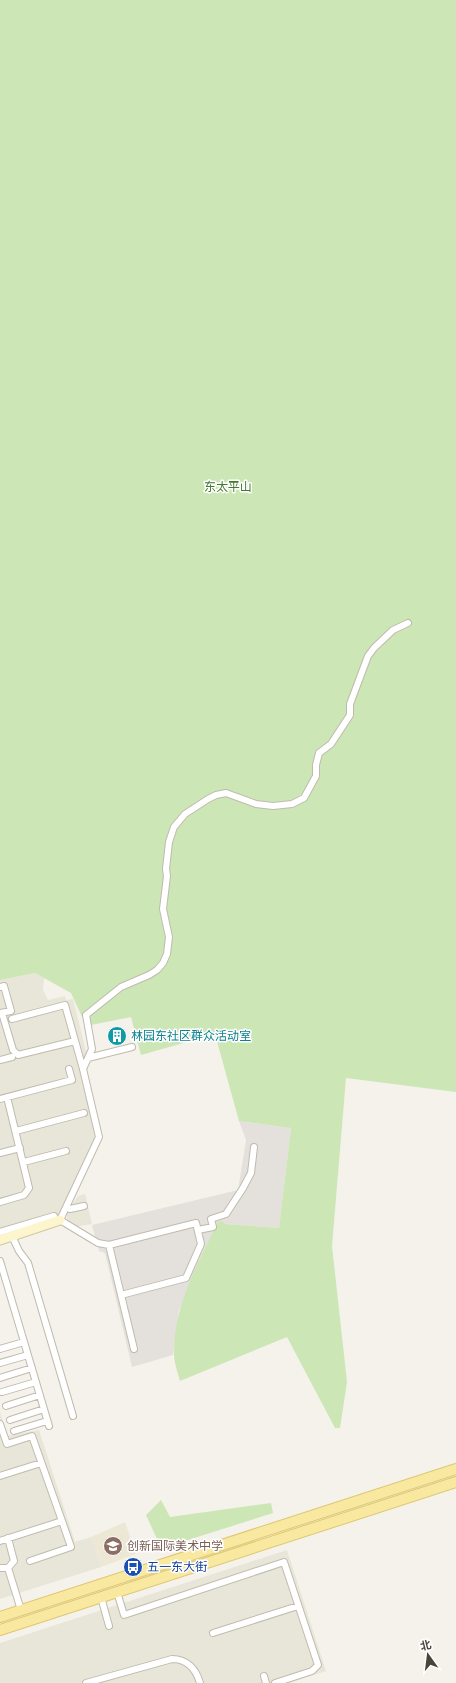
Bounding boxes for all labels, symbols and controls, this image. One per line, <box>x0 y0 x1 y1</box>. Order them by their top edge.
park label: 东太平山 <box>204 478 252 496</box>
building icon: 林园东社区群众活动室 <box>106 1025 128 1047</box>
place label: 林园东社区群众活动室 <box>131 1027 251 1045</box>
school or university icon: 创新国际美术中学 <box>102 1535 124 1557</box>
place label: 创新国际美术中学 <box>127 1537 223 1555</box>
bus stop icon: 五一东大街 <box>122 1556 144 1578</box>
place label: 五一东大街 <box>147 1558 207 1576</box>
north arrow <box>408 1635 448 1675</box>
text: 北 <box>418 1636 433 1654</box>

